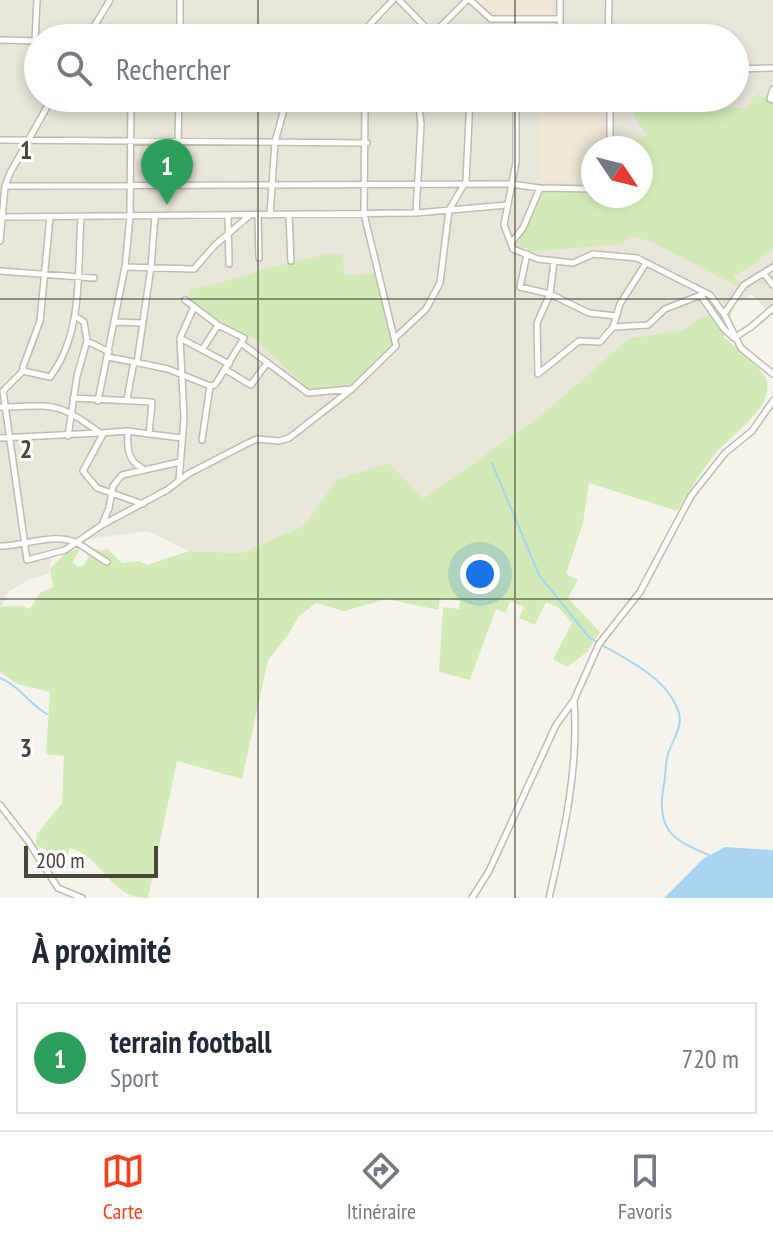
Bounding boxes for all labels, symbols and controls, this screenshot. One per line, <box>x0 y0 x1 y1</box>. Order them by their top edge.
search box <box>24 24 749 112</box>
icon: search <box>52 46 96 90</box>
text: Rechercher <box>116 49 230 88</box>
text: 1 <box>20 133 32 166</box>
north arrow <box>581 136 653 208</box>
pin: 1 <box>141 139 193 205</box>
text: 2 <box>20 432 32 465</box>
your location <box>460 554 500 594</box>
text: 3 <box>20 731 32 764</box>
scale bar <box>24 842 158 878</box>
text: 200 m <box>36 846 85 874</box>
text: À proximité <box>32 928 172 972</box>
text: terrain football <box>110 1022 272 1061</box>
text: 1 <box>54 1042 66 1075</box>
text: 720 m <box>681 1042 739 1075</box>
text: Sport <box>110 1061 159 1094</box>
tab: Carte <box>101 1149 145 1225</box>
tab: Itinéraire <box>347 1149 416 1225</box>
tab: Favoris <box>618 1149 672 1225</box>

